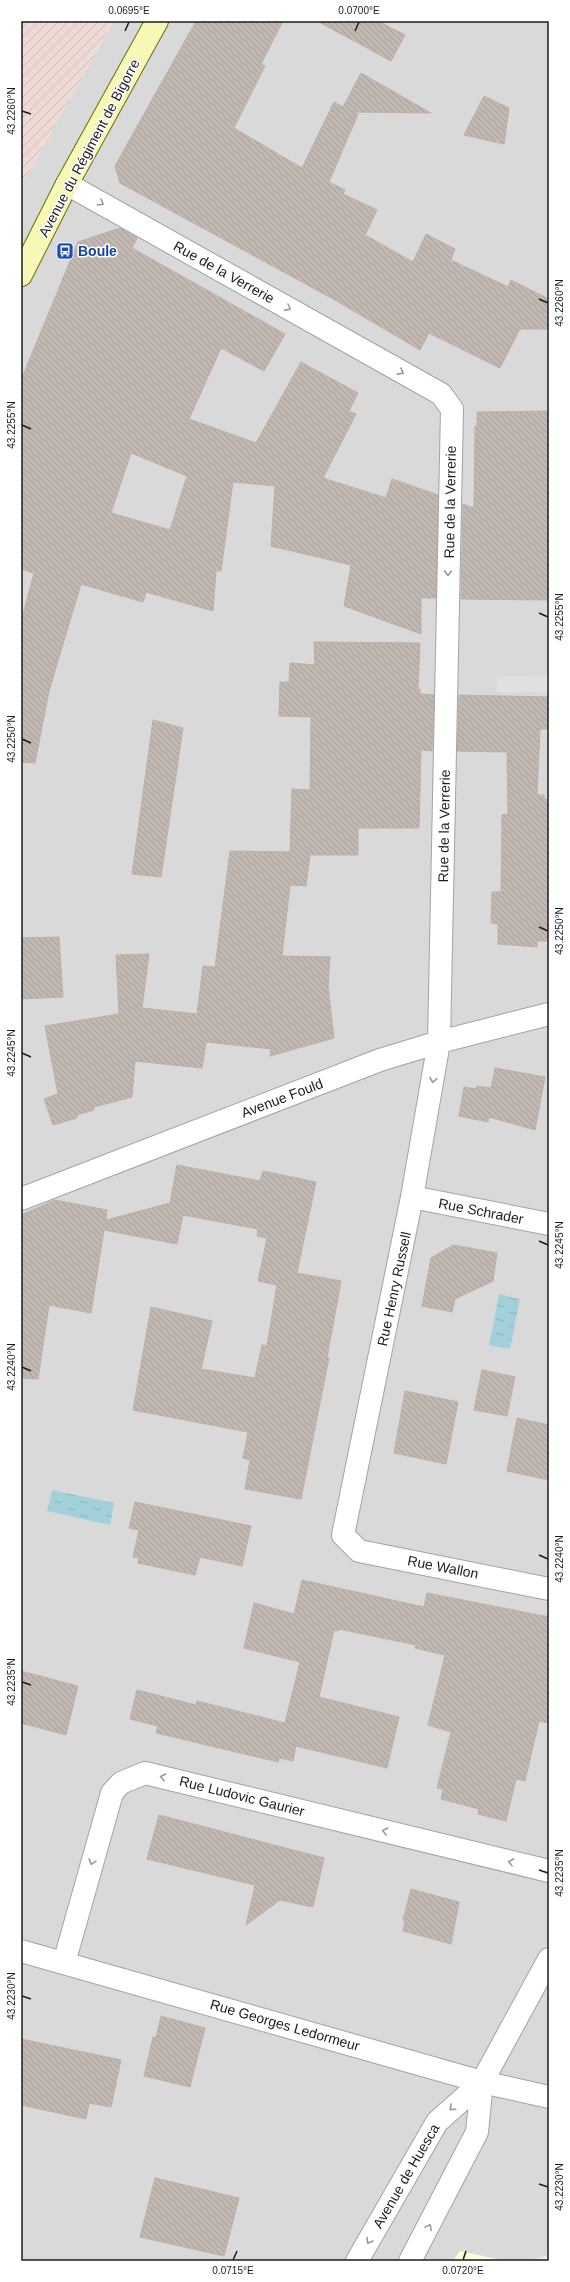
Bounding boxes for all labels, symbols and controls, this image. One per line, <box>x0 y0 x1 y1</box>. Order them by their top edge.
text: 0.0695°E <box>108 5 150 16</box>
text: 0.0700°E <box>338 5 380 16</box>
street label: Avenue du Régiment de Bigorre <box>35 56 143 240</box>
text: 43.2260°N <box>6 87 17 135</box>
one-way arrow <box>97 199 104 206</box>
street label: Rue de la Verrerie <box>171 238 277 306</box>
bus stop icon: Boule <box>55 241 75 261</box>
place label: Boule <box>78 243 117 259</box>
text: 43.2260°N <box>554 279 565 327</box>
one-way arrow <box>284 304 291 311</box>
one-way arrow <box>397 367 404 374</box>
text: 43.2255°N <box>6 401 17 449</box>
street label: Rue de la Verrerie <box>441 445 459 559</box>
one-way arrow <box>444 570 453 576</box>
text: 43.2255°N <box>554 593 565 641</box>
text: 43.2250°N <box>6 715 17 763</box>
street label: Rue de la Verrerie <box>435 769 453 883</box>
text: 43.2250°N <box>554 907 565 955</box>
text: 43.2245°N <box>6 1029 17 1077</box>
street label: Avenue Fould <box>239 1075 325 1121</box>
one-way arrow <box>429 1077 437 1083</box>
street label: Rue Schrader <box>437 1195 525 1227</box>
text: 43.2245°N <box>554 1221 565 1269</box>
street label: Rue Henry Russell <box>374 1230 414 1348</box>
text: 43.2240°N <box>6 1343 17 1391</box>
text: 43.2240°N <box>554 1535 565 1583</box>
street label: Rue Wallon <box>406 1552 480 1582</box>
text: 43.2235°N <box>6 1658 17 1706</box>
street label: Rue Ludovic Gaurier <box>178 1773 307 1819</box>
one-way arrow <box>160 1774 166 1782</box>
one-way arrow <box>382 1827 389 1836</box>
text: 43.2235°N <box>554 1849 565 1897</box>
one-way arrow <box>508 1858 514 1866</box>
one-way arrow <box>89 1859 97 1865</box>
text: 43.2230°N <box>6 1972 17 2020</box>
street label: Rue Georges Ledormeur <box>208 1996 362 2054</box>
one-way arrow <box>450 2103 457 2110</box>
street label: Avenue de Huesca <box>370 2121 443 2231</box>
text: 43.2230°N <box>554 2163 565 2211</box>
one-way arrow <box>424 2224 432 2231</box>
one-way arrow <box>366 2237 373 2244</box>
text: 0.0715°E <box>212 2265 254 2276</box>
text: 0.0720°E <box>442 2265 484 2276</box>

